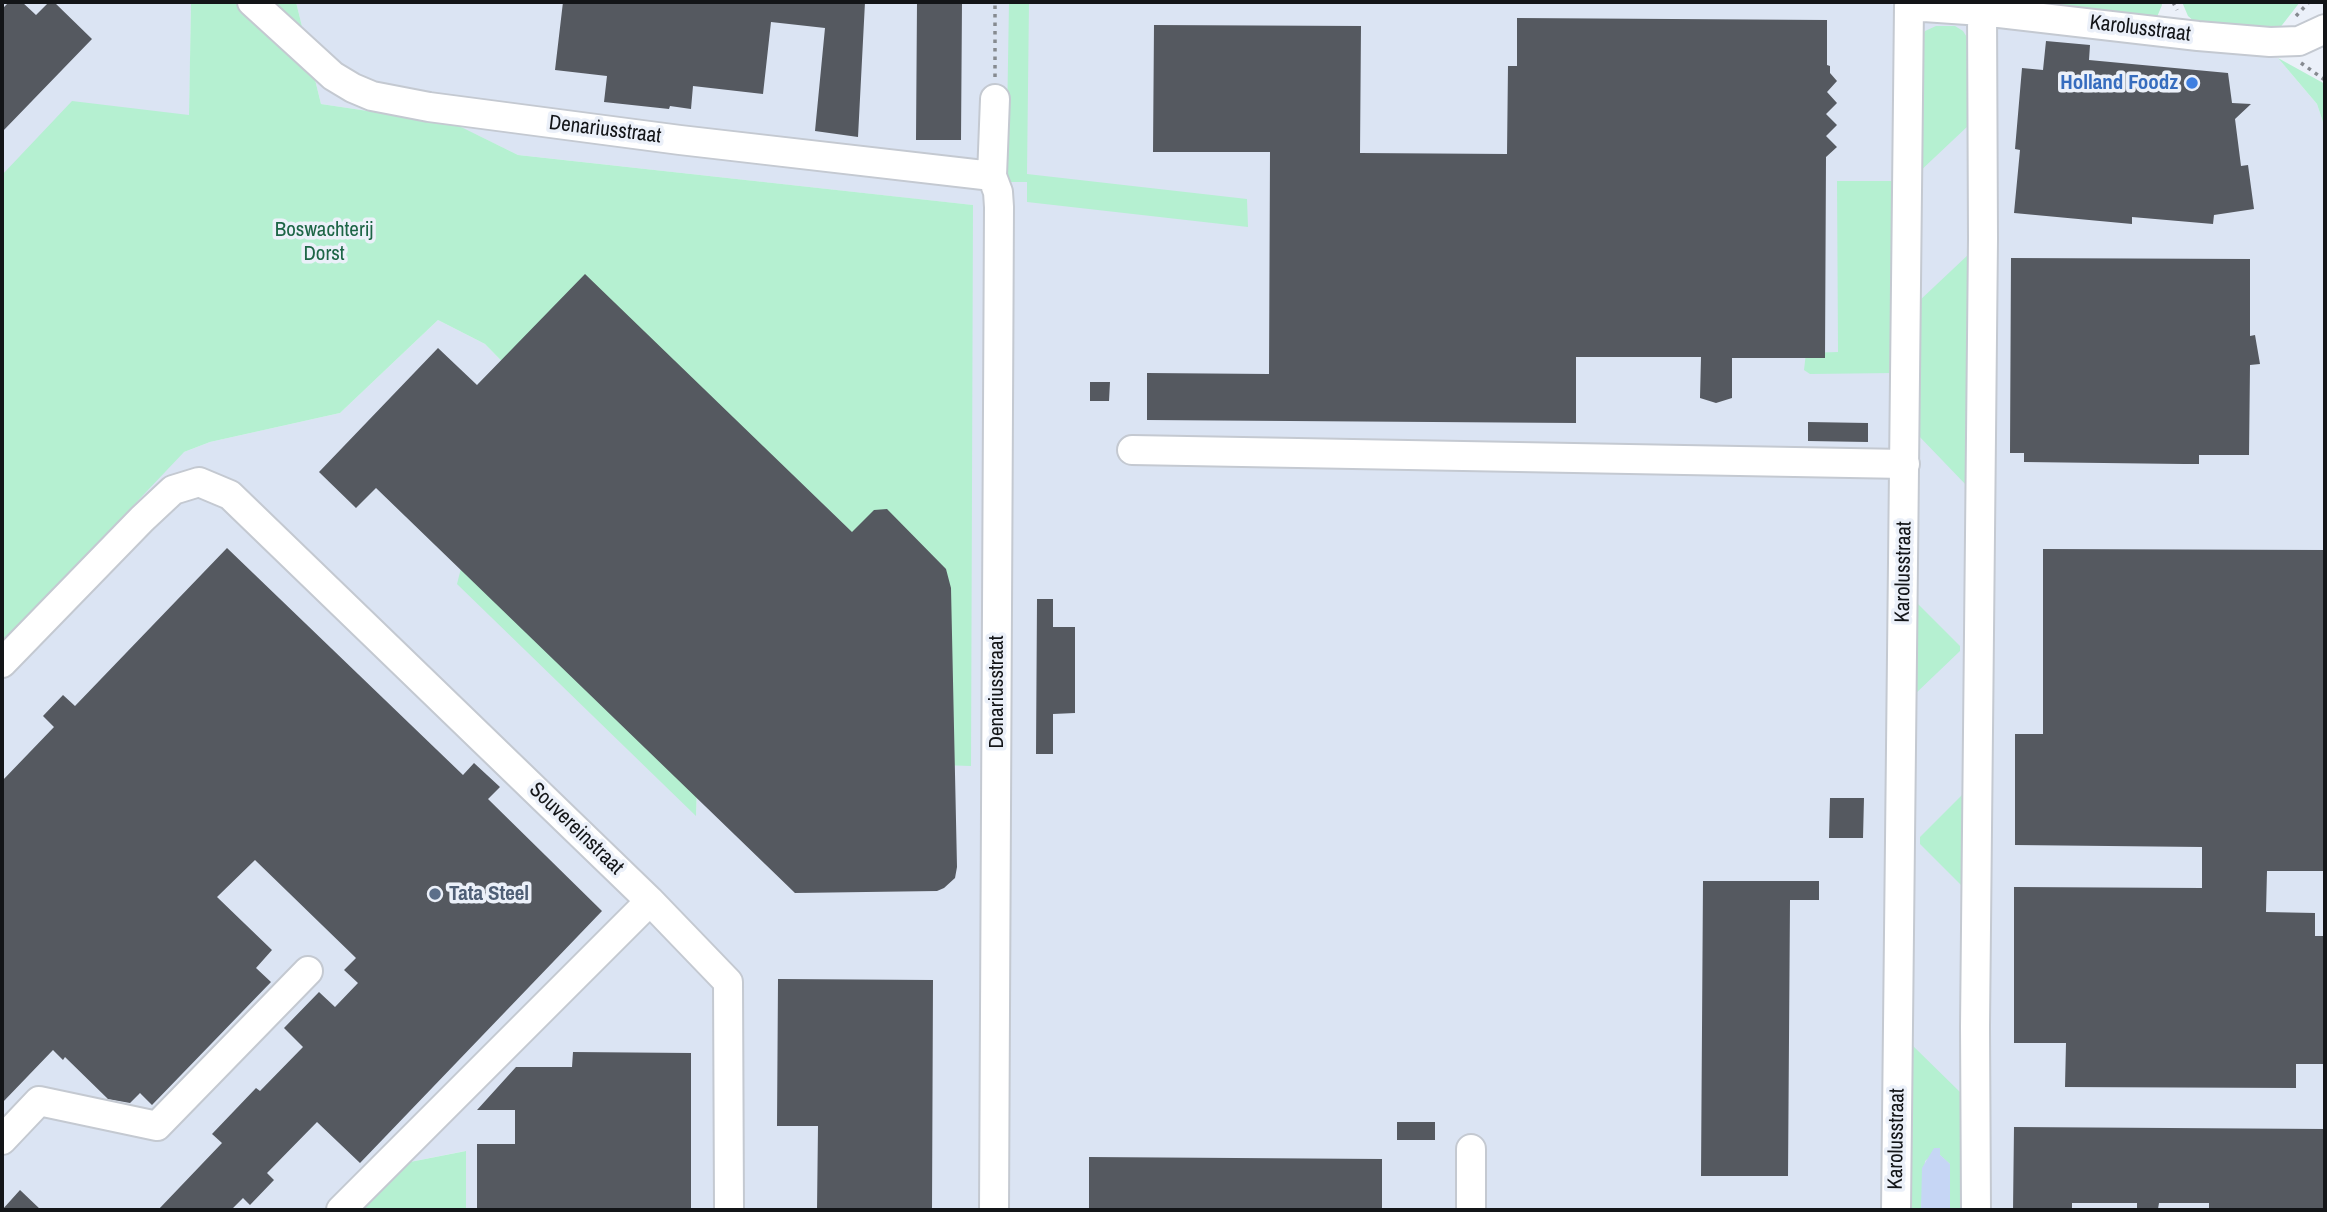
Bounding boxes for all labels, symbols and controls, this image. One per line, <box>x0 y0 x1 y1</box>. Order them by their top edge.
street label: Karolusstraat <box>2088 10 2192 48</box>
place label: Holland Foodz <box>2060 70 2178 96</box>
marker: Holland Foodz <box>2184 75 2200 91</box>
street label: Denariusstraat <box>547 111 663 149</box>
park label: Boswachterij Dorst <box>275 217 373 267</box>
street label: Karolusstraat <box>1891 521 1917 623</box>
street label: Denariusstraat <box>984 636 1010 748</box>
street label: Souvereinstraat <box>524 778 628 880</box>
place label: Tata Steel <box>449 881 529 907</box>
marker: Tata Steel <box>427 886 443 902</box>
street label: Karolusstraat <box>1884 1088 1910 1190</box>

